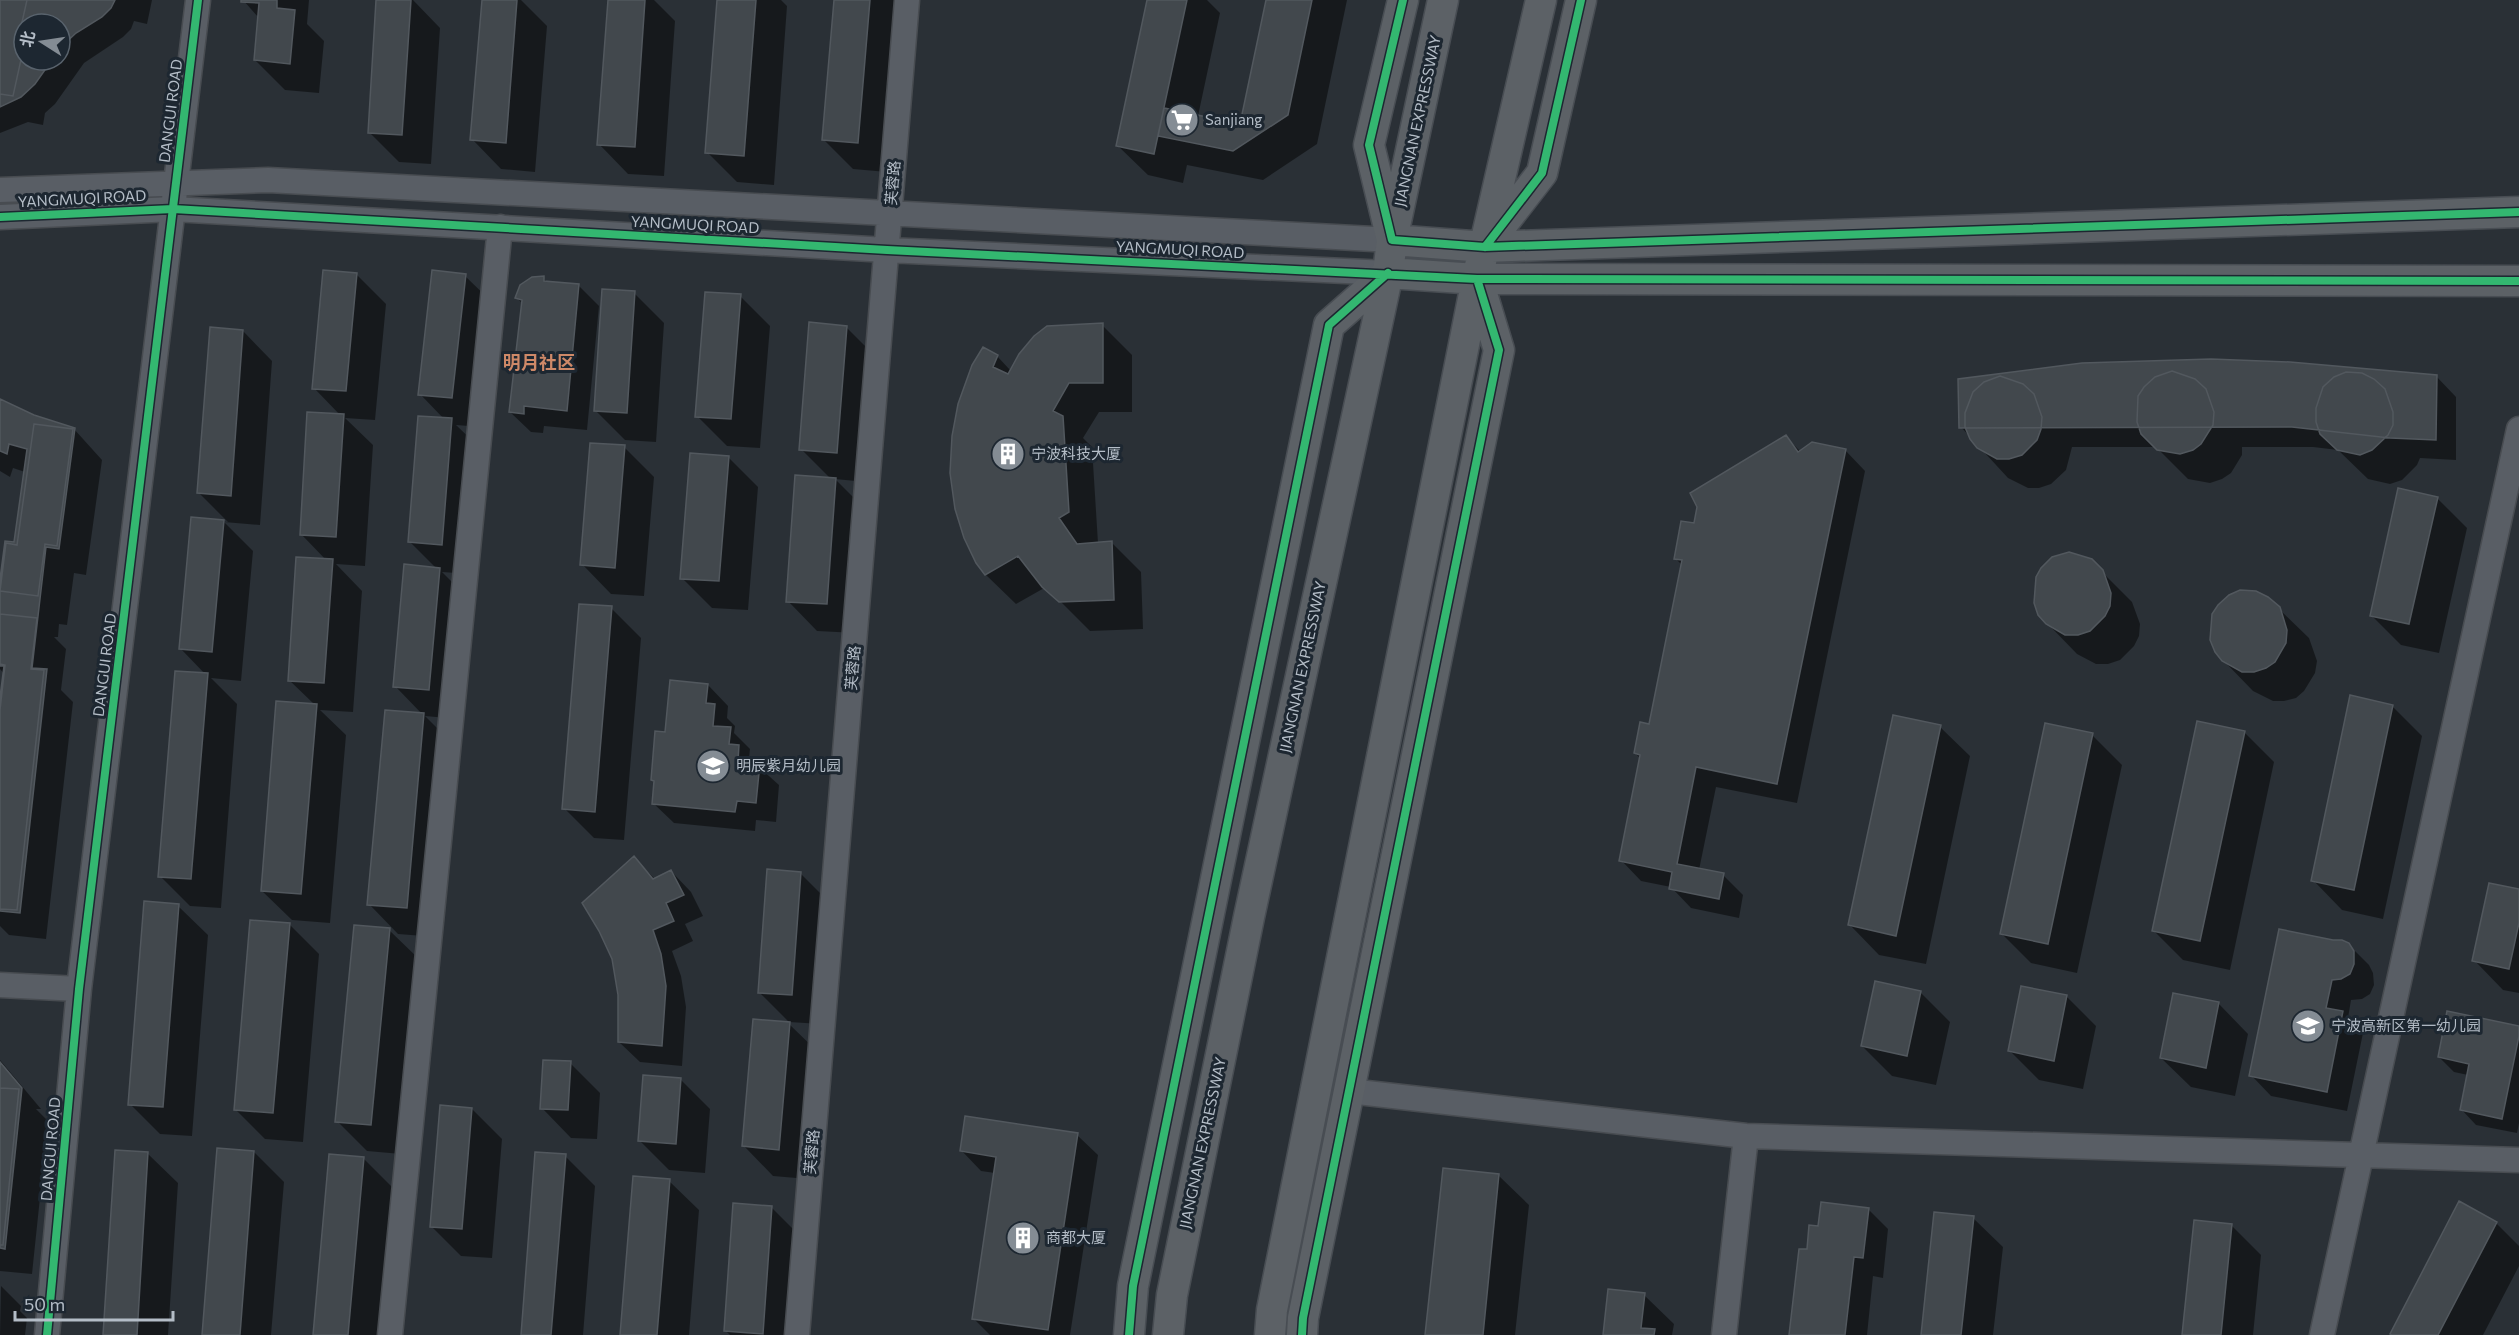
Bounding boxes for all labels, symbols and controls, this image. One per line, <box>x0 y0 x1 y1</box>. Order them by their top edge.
north arrow <box>12 12 72 72</box>
text: 北 <box>16 29 38 49</box>
street label: JIANGNAN EXPRESSWAY <box>1390 33 1444 208</box>
street label: DANGUI ROAD <box>155 58 185 164</box>
supermarket icon: Sanjiang <box>1164 102 1200 138</box>
place label: Sanjiang <box>1205 110 1263 128</box>
street label: 芙蓉路 <box>881 160 903 206</box>
street label: YANGMUQI ROAD <box>17 186 147 210</box>
street label: YANGMUQI ROAD <box>630 212 760 236</box>
street label: YANGMUQI ROAD <box>1115 237 1245 261</box>
district label: 明月社区 <box>503 351 575 373</box>
building icon: 宁波科技大厦 <box>990 436 1026 472</box>
place label: 宁波科技大厦 <box>1031 444 1121 462</box>
street label: JIANGNAN EXPRESSWAY <box>1275 579 1329 754</box>
street label: DANGUI ROAD <box>89 612 119 718</box>
street label: 芙蓉路 <box>841 645 863 691</box>
school or university icon: 明辰紫月幼儿园 <box>695 748 731 784</box>
place label: 明辰紫月幼儿园 <box>736 756 841 774</box>
school or university icon: 宁波高新区第一幼儿园 <box>2290 1008 2326 1044</box>
place label: 宁波高新区第一幼儿园 <box>2331 1016 2481 1034</box>
street label: JIANGNAN EXPRESSWAY <box>1175 1055 1229 1230</box>
street label: DANGUI ROAD <box>36 1096 64 1202</box>
street label: 芙蓉路 <box>800 1129 822 1175</box>
building icon: 商都大厦 <box>1005 1220 1041 1256</box>
place label: 商都大厦 <box>1046 1228 1106 1246</box>
scale bar <box>15 1284 172 1322</box>
text: 50 m <box>24 1293 65 1315</box>

